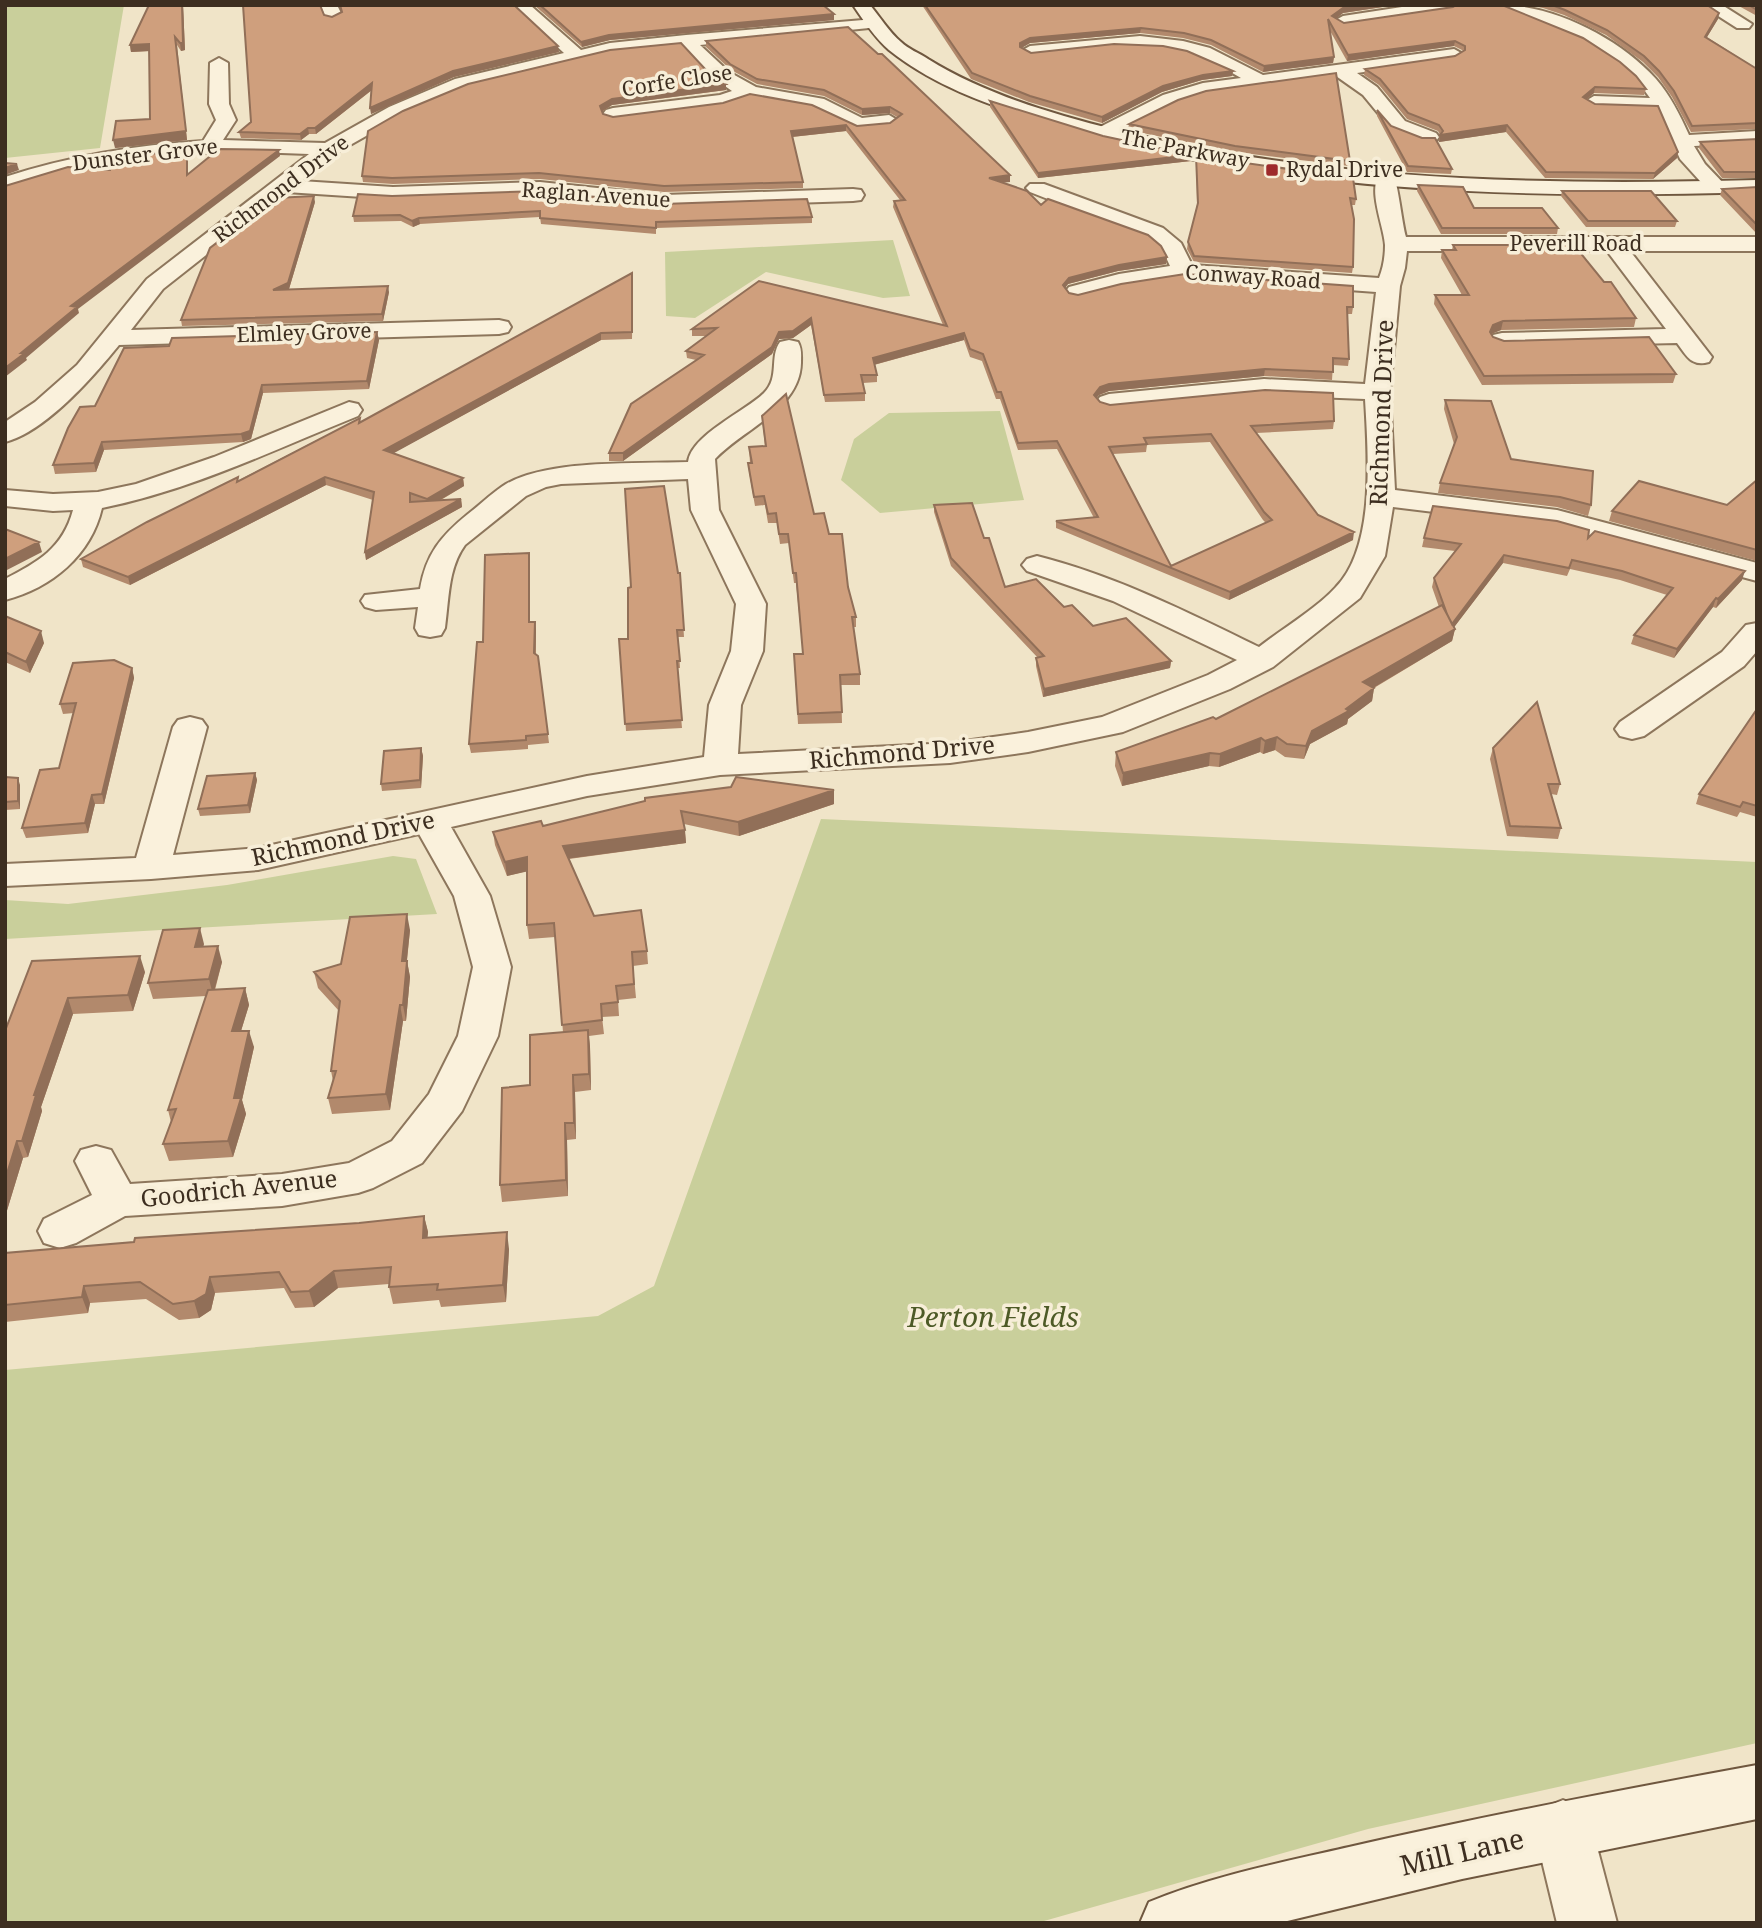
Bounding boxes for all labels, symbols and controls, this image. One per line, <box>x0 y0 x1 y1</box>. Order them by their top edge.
street label: Corfe Close <box>620 57 734 103</box>
street label: The Parkway <box>1118 122 1252 174</box>
street label: Richmond Drive <box>207 128 354 249</box>
street label: Dunster Grove <box>71 131 219 177</box>
place label: Rydal Drive <box>1286 155 1403 183</box>
marker: Rydal Drive <box>1264 162 1280 178</box>
street label: Raglan Avenue <box>521 175 672 213</box>
street label: Peverill Road <box>1509 229 1643 257</box>
street label: Conway Road <box>1184 257 1322 295</box>
street label: Elmley Grove <box>236 316 372 348</box>
street label: Richmond Drive <box>1361 319 1400 507</box>
street label: Richmond Drive <box>807 727 996 776</box>
street label: Richmond Drive <box>248 802 437 873</box>
street label: Goodrich Avenue <box>139 1161 339 1214</box>
park label: Perton Fields <box>906 1297 1079 1335</box>
street label: Mill Lane <box>1396 1818 1527 1884</box>

